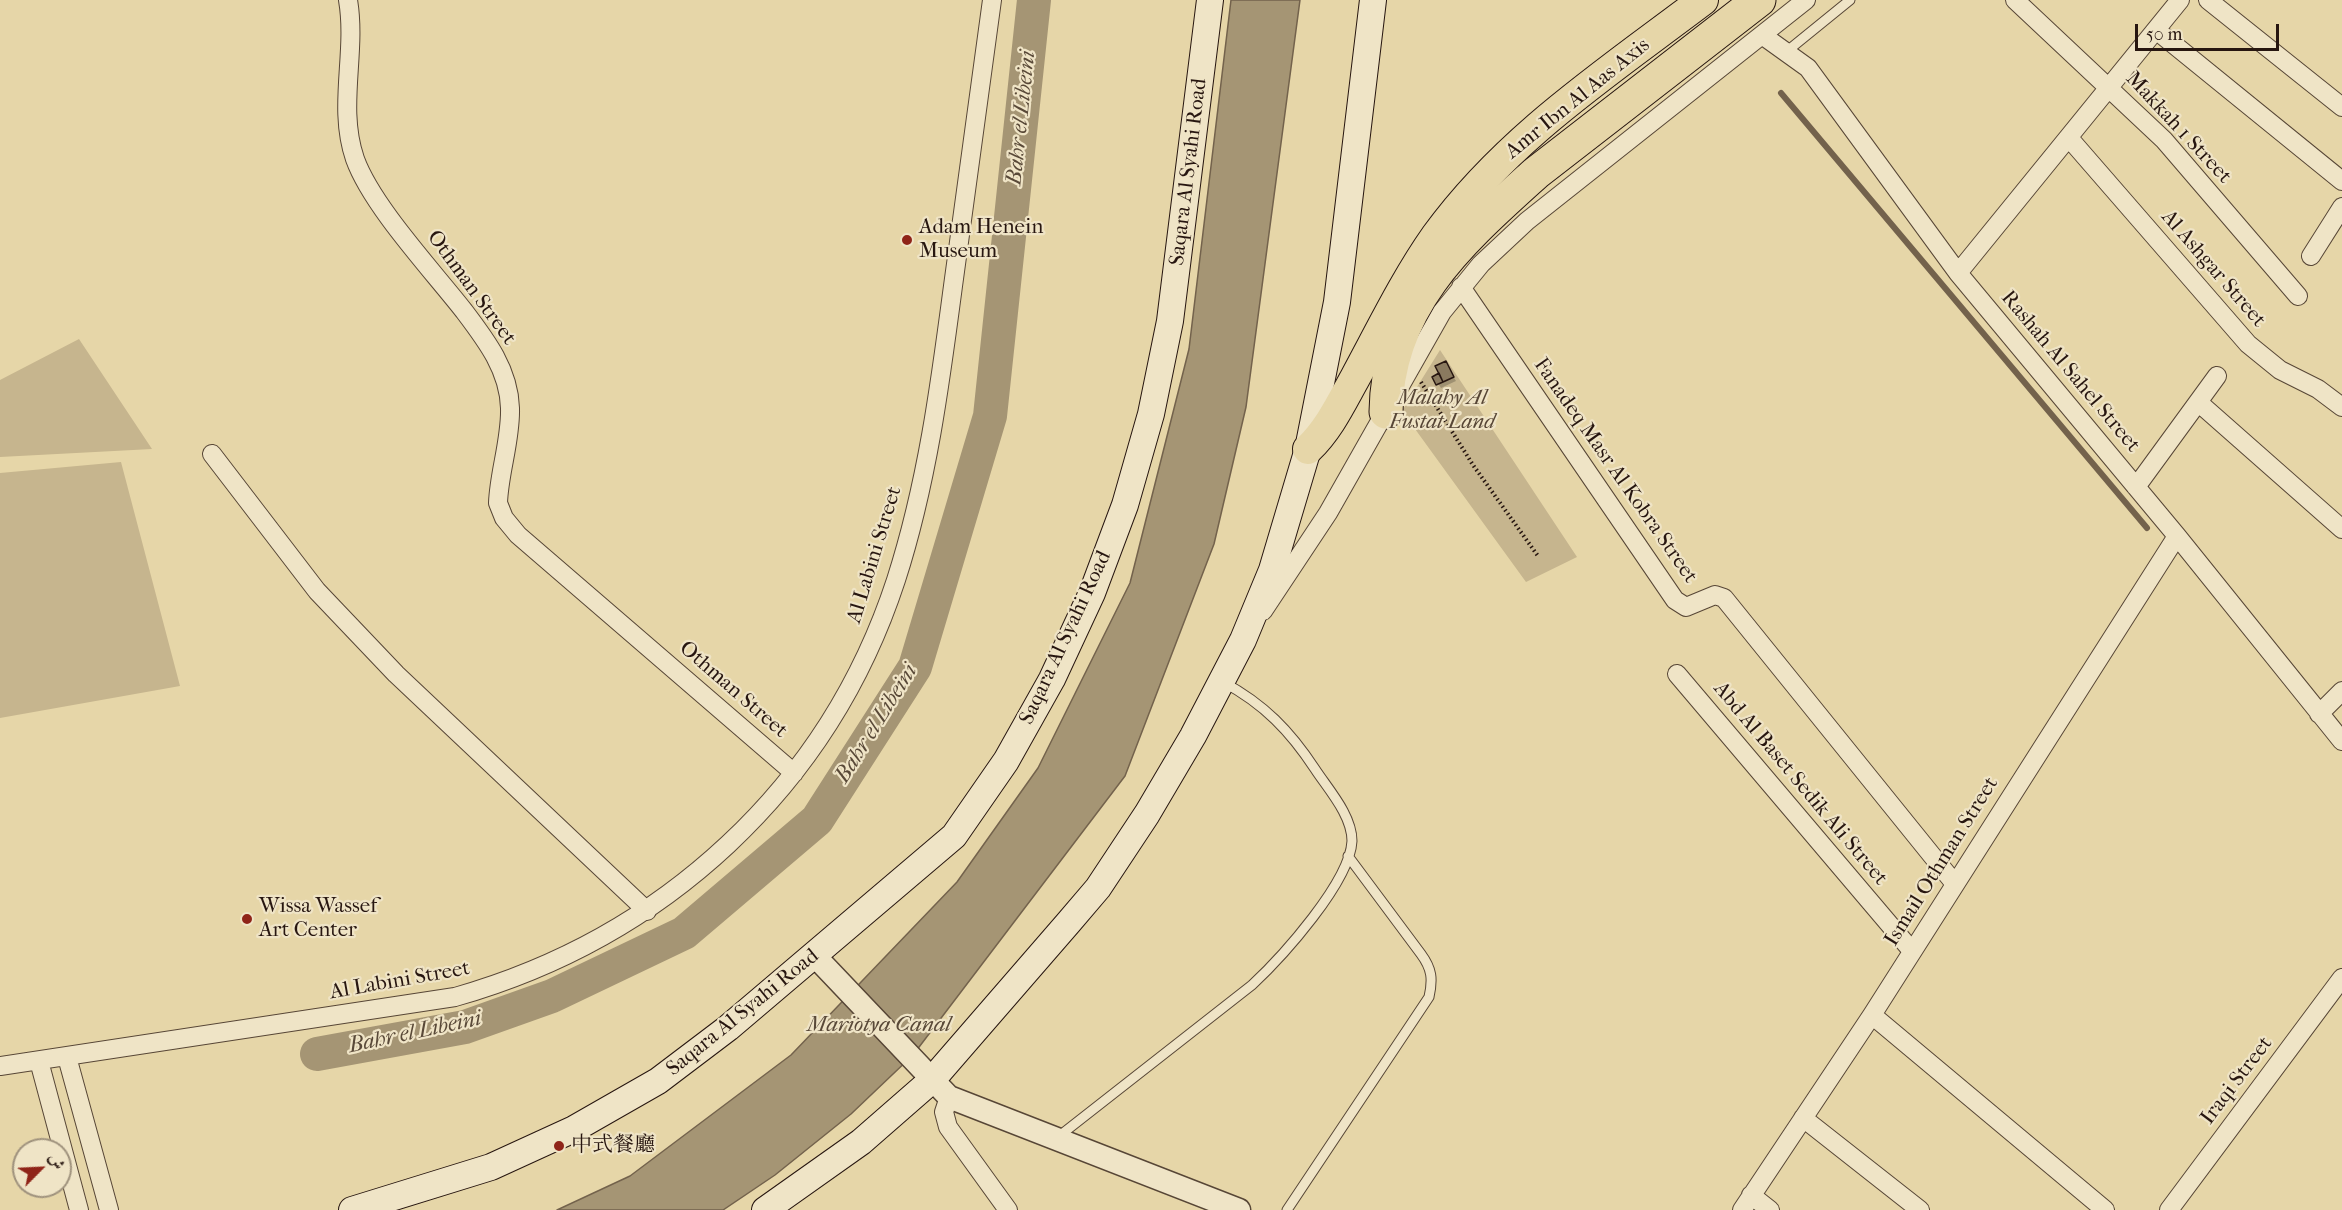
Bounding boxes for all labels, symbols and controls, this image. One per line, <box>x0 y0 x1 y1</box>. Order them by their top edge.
scale bar <box>2138 12 2282 50</box>
text: 50 m <box>2146 24 2182 45</box>
street label: Amr Ibn Al Aas Axis <box>1501 33 1655 165</box>
water label: Bahr el Libeini <box>1002 50 1042 186</box>
street label: Makkah 1 Street <box>2120 67 2236 189</box>
street label: Saqara Al Syahi Road <box>1165 77 1213 267</box>
street label: Al Ashgar Street <box>2155 205 2271 333</box>
place label: Adam Henein Museum <box>919 215 1043 265</box>
street label: Othman Street <box>421 226 521 350</box>
marker: Adam Henein Museum <box>900 233 914 247</box>
street label: Rashah Al Sahel Street <box>1995 286 2145 458</box>
street label: Fanadeq Masr Al Kobra Street <box>1528 354 1702 588</box>
park label: Malahy Al Fustat Land <box>1389 386 1495 436</box>
street label: Al Labini Street <box>842 484 908 626</box>
street label: Saqara Al Syahi Road <box>1015 547 1117 729</box>
street label: Othman Street <box>674 636 792 744</box>
water label: Bahr el Libeini <box>830 660 924 788</box>
street label: Abd Al Baset Sedik Ali Street <box>1708 677 1892 891</box>
street label: Ismail Othman Street <box>1880 773 2004 951</box>
place label: Wissa Wassef Art Center <box>259 894 377 944</box>
marker: Wissa Wassef Art Center <box>240 912 254 926</box>
street label: Saqara Al Syahi Road <box>662 944 824 1082</box>
street label: Al Labini Street <box>328 956 472 1006</box>
water label: Bahr el Libeini <box>346 1006 484 1060</box>
water label: Mariotya Canal <box>807 1013 951 1039</box>
street label: Iraqi Street <box>2196 1032 2278 1130</box>
place label: 中式餐廳 <box>571 1133 655 1159</box>
north arrow <box>12 1138 72 1198</box>
marker: 中式餐廳 <box>552 1139 566 1153</box>
text: ش <box>45 1150 69 1172</box>

